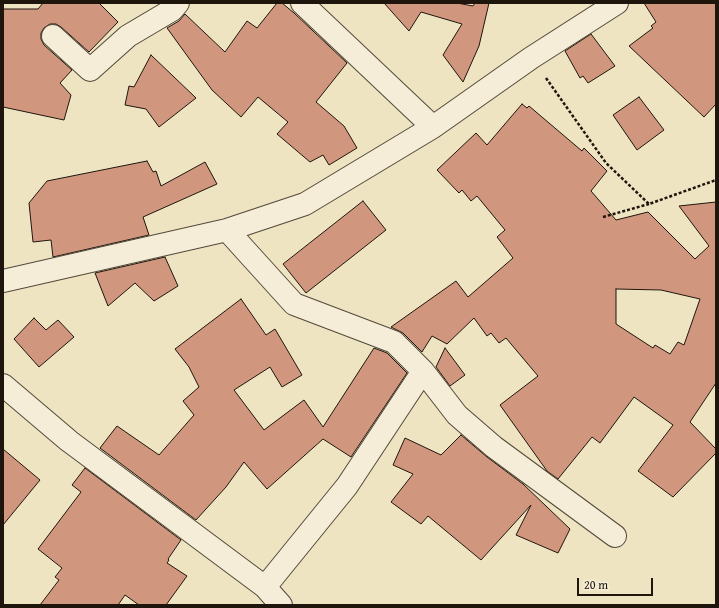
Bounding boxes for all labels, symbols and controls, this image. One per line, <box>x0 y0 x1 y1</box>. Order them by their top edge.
scale bar <box>579 570 655 596</box>
text: 20 m <box>584 576 608 593</box>

